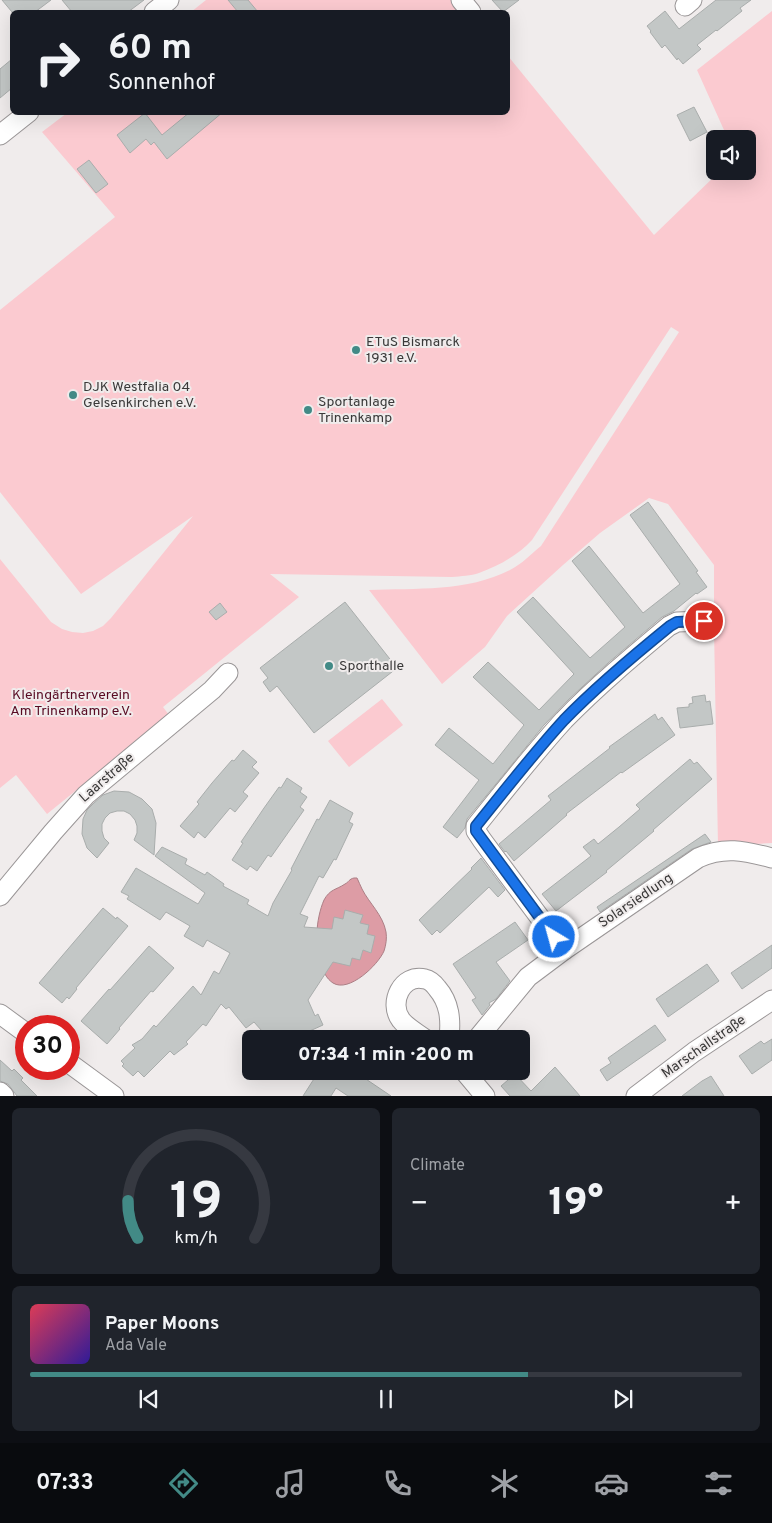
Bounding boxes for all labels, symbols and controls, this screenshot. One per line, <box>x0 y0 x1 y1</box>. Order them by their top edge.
text: 60 m <box>108 27 192 71</box>
icon: right <box>25 30 90 95</box>
text: Sonnenhof <box>108 70 215 97</box>
map controls <box>706 130 756 180</box>
button: sound <box>706 130 756 180</box>
place label: ETuS Bismarck 1931 e.V. <box>366 334 460 367</box>
marker: ETuS Bismarck 1931 e.V. <box>350 344 362 356</box>
place label: DJK Westfalia 04 Gelsenkirchen e.V. <box>83 379 196 412</box>
marker: DJK Westfalia 04 Gelsenkirchen e.V. <box>67 389 79 401</box>
place label: Sportanlage Trinenkamp <box>318 394 395 427</box>
marker: Sportanlage Trinenkamp <box>302 404 314 416</box>
pin <box>683 600 725 642</box>
icon: arrive <box>690 607 718 635</box>
place label: Sporthalle <box>339 658 404 675</box>
marker: Sporthalle <box>323 660 335 672</box>
park label: Kleingärtnerverein Am Trinenkamp e.V. <box>10 687 132 720</box>
street label: Laarstraße <box>76 750 138 806</box>
street label: Solarsiedlung <box>596 870 676 932</box>
position arrow <box>527 910 579 962</box>
street label: Marschallstraße <box>659 1012 749 1082</box>
speed limit sign: 30 <box>15 1015 80 1080</box>
text: 07:34 · 1 min · 200 m <box>298 1043 474 1067</box>
text: Climate <box>410 1156 465 1176</box>
text: 19 <box>170 1171 222 1237</box>
text: 19° <box>548 1180 604 1229</box>
text: − <box>410 1187 428 1223</box>
text: + <box>724 1187 742 1223</box>
text: km/h <box>174 1227 218 1250</box>
text: Paper Moons <box>105 1312 219 1336</box>
text: Ada Vale <box>105 1336 167 1356</box>
icon: previous <box>135 1385 163 1413</box>
icon: pause <box>372 1385 400 1413</box>
icon: next <box>609 1385 637 1413</box>
icon: directions <box>166 1466 201 1501</box>
icon: music <box>273 1466 308 1501</box>
icon: phone <box>380 1466 415 1501</box>
icon: climate <box>487 1466 522 1501</box>
icon: car <box>594 1466 629 1501</box>
icon: filters <box>701 1466 736 1501</box>
text: 07:33 <box>36 1470 94 1497</box>

